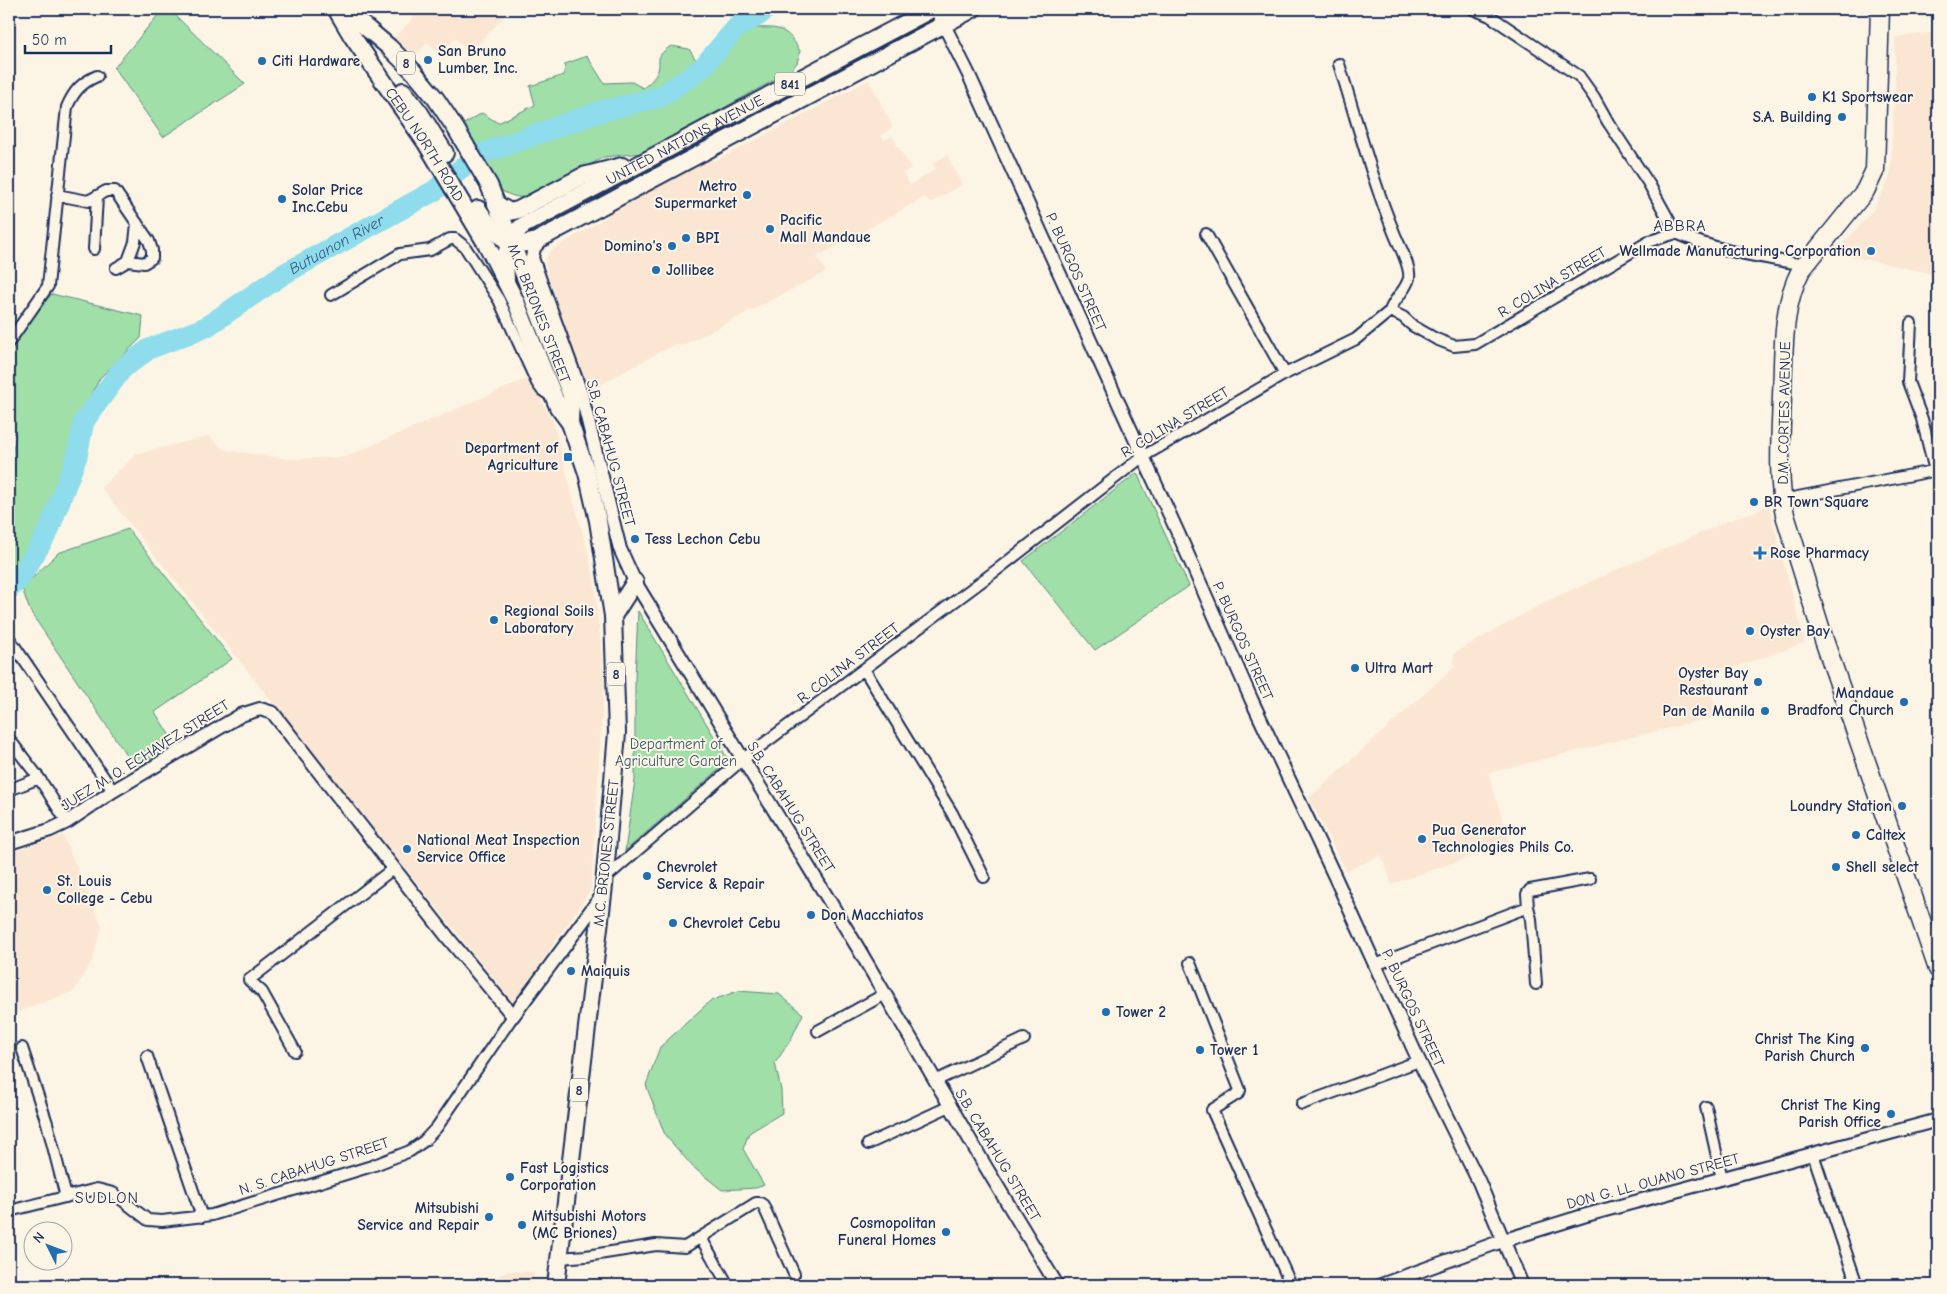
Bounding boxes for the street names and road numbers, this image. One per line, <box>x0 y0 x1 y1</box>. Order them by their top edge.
road number: 8 <box>397 52 415 74</box>
road number: 841 <box>775 72 805 96</box>
street label: CEBU NORTH ROAD <box>381 84 468 205</box>
street label: UNITED NATIONS AVENUE <box>603 91 767 189</box>
street label: P. BURGOS STREET <box>1042 210 1110 334</box>
street label: M.C. BRIONES STREET <box>504 241 575 386</box>
street label: R. COLINA STREET <box>1495 243 1610 321</box>
street label: D.M. CORTES AVENUE <box>1774 341 1794 485</box>
street label: S.B. CABAHUG STREET <box>583 378 639 528</box>
street label: R. COLINA STREET <box>1118 383 1233 461</box>
street label: P. BURGOS STREET <box>1209 579 1277 703</box>
street label: R. COLINA STREET <box>793 619 903 707</box>
road number: 8 <box>607 662 625 686</box>
street label: JUEZ M. O. ECHAVEZ STREET <box>58 696 233 814</box>
street label: S.B. CABAHUG STREET <box>743 738 839 876</box>
street label: M.C. BRIONES STREET <box>589 778 623 927</box>
street label: P. BURGOS STREET <box>1378 946 1448 1070</box>
road number: 8 <box>570 1078 588 1102</box>
street label: S.B. CABAHUG STREET <box>951 1086 1045 1225</box>
street label: N. S. CABAHUG STREET <box>237 1133 391 1199</box>
street label: DON G. LL. OUANO STREET <box>1565 1149 1742 1213</box>

